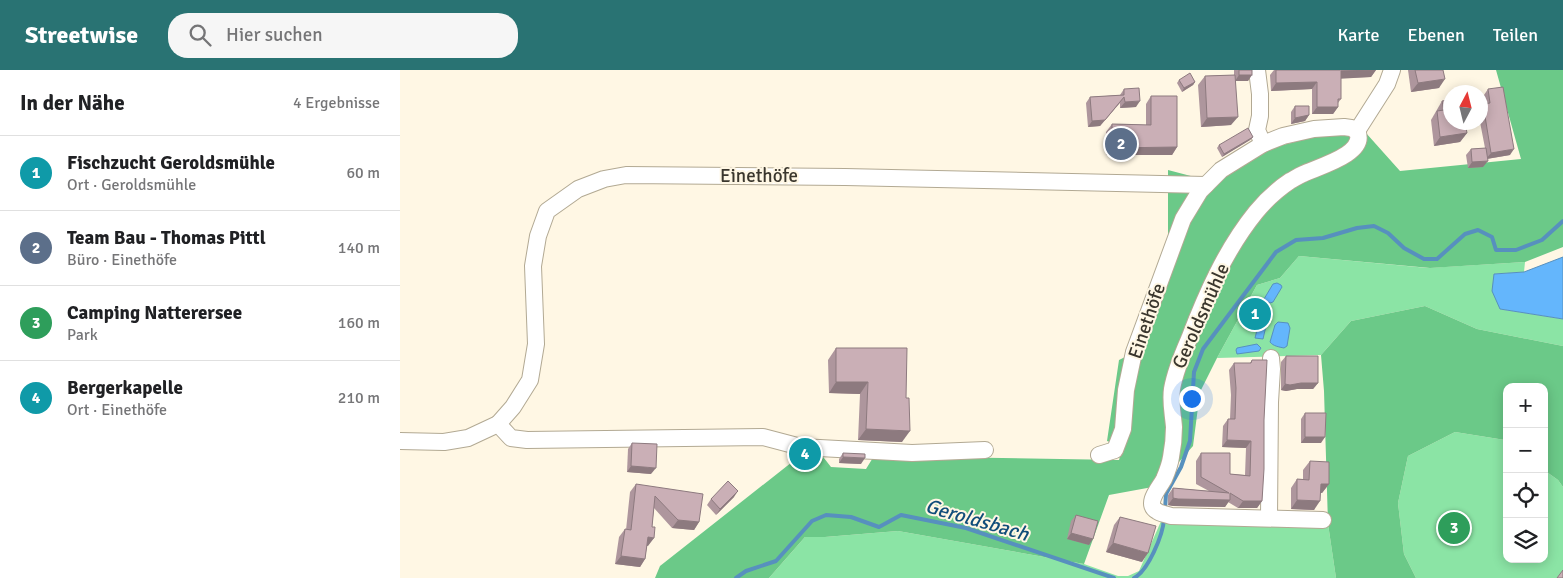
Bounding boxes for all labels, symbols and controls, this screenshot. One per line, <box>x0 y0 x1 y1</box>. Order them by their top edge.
search box <box>168 13 518 58</box>
text: Streetwise <box>25 20 138 50</box>
icon: search <box>186 21 214 49</box>
text: Hier suchen <box>226 23 323 47</box>
text: Karte <box>1337 24 1379 46</box>
text: Ebenen <box>1407 24 1465 46</box>
text: Teilen <box>1493 24 1538 46</box>
north arrow <box>1443 85 1488 130</box>
text: In der Nähe <box>20 90 125 116</box>
text: 4 Ergebnisse <box>293 93 380 113</box>
pin: 2 <box>1105 125 1137 163</box>
text: Fischzucht Geroldsmühle <box>67 151 275 175</box>
text: 1 <box>32 163 40 183</box>
text: 60 m <box>346 163 380 183</box>
street label: Einethöfe <box>720 164 798 188</box>
text: Ort · Geroldsmühle <box>67 175 196 195</box>
text: Team Bau - Thomas Pittl <box>67 226 266 250</box>
text: 2 <box>32 238 40 258</box>
text: 140 m <box>338 238 380 258</box>
text: Büro · Einethöfe <box>67 250 177 270</box>
street label: Geroldsmühle <box>1167 260 1235 372</box>
street label: Einethöfe <box>1123 280 1171 362</box>
pin: 1 <box>1239 295 1271 333</box>
text: Camping Natterersee <box>67 301 242 325</box>
text: 3 <box>32 313 40 333</box>
text: 160 m <box>338 313 380 333</box>
text: Park <box>67 325 98 345</box>
text: Bergerkapelle <box>67 376 183 400</box>
map controls <box>1503 383 1548 563</box>
button: + <box>1503 383 1548 428</box>
your location <box>1179 386 1205 412</box>
text: 4 <box>32 388 40 408</box>
text: 210 m <box>338 388 380 408</box>
text: Ort · Einethöfe <box>67 400 167 420</box>
button: − <box>1503 428 1548 473</box>
pin: 4 <box>789 435 821 473</box>
button: locate <box>1503 473 1548 518</box>
water label: Geroldsbach <box>922 493 1033 547</box>
pin: 3 <box>1438 509 1470 547</box>
button: layers <box>1503 518 1548 563</box>

